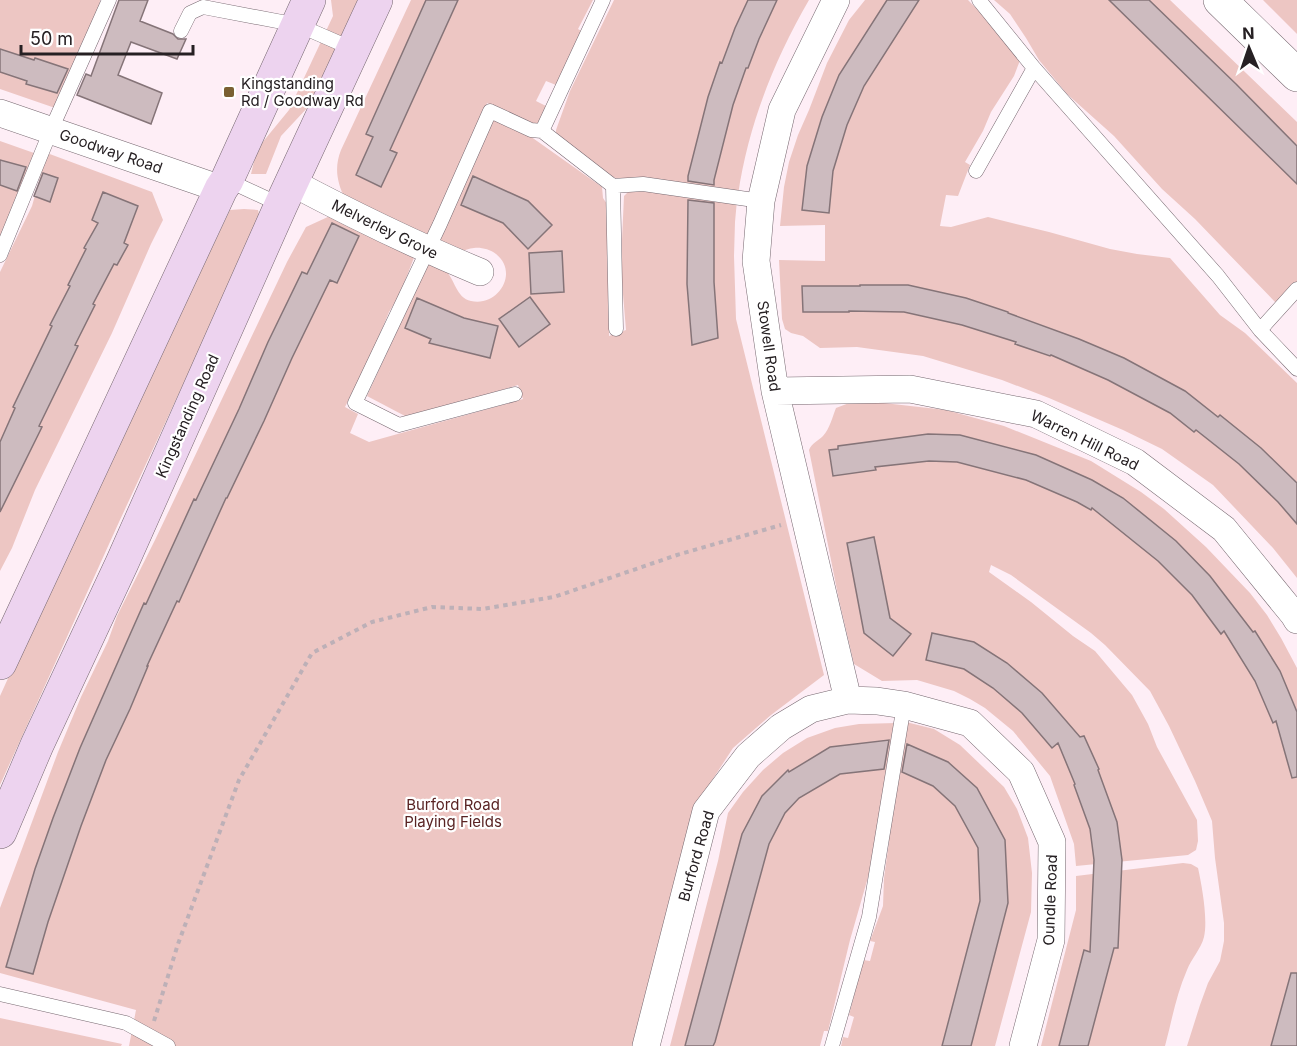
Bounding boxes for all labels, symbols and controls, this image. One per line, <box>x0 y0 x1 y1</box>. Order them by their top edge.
scale bar <box>21 18 194 56</box>
north arrow <box>1219 18 1279 78</box>
text: N <box>1242 23 1255 43</box>
text: 50 m <box>30 28 73 49</box>
place label: Kingstanding Rd / Goodway Rd <box>241 74 364 110</box>
marker: Kingstanding Rd / Goodway Rd <box>222 85 236 99</box>
street label: Goodway Road <box>57 124 165 178</box>
street label: Melverley Grove <box>329 195 441 263</box>
street label: Stowell Road <box>753 299 785 393</box>
street label: Kingstanding Road <box>151 351 223 481</box>
street label: Warren Hill Road <box>1028 406 1142 474</box>
park label: Burford Road Playing Fields <box>404 795 502 831</box>
street label: Burford Road <box>674 808 718 904</box>
street label: Oundle Road <box>1039 854 1061 946</box>

